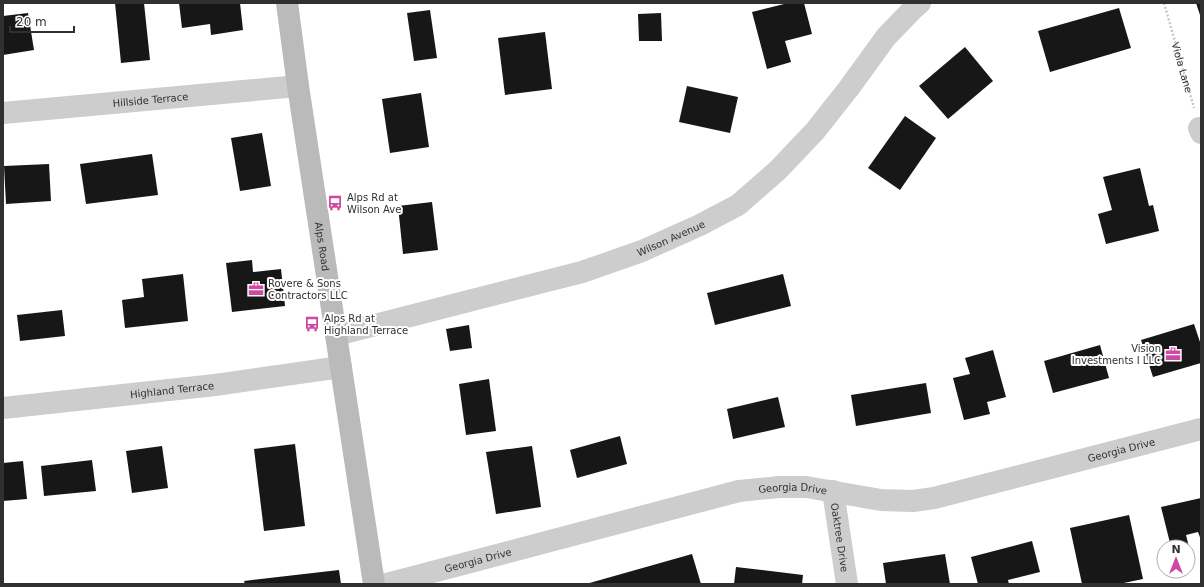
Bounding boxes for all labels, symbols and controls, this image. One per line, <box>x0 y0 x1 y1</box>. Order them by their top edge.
scale bar <box>10 8 74 34</box>
text: 20 m <box>16 15 47 29</box>
street label: Viola Lane <box>1170 41 1195 94</box>
street label: Hillside Terrace <box>112 91 189 108</box>
place label: Alps Rd at Wilson Ave <box>347 192 401 215</box>
bus stop icon: Alps Rd at Wilson Ave <box>326 194 344 212</box>
street label: Wilson Avenue <box>635 218 707 258</box>
street label: Alps Road <box>313 221 332 272</box>
place label: Rovere & Sons Contractors LLC <box>268 278 348 301</box>
office icon: Rovere & Sons Contractors LLC <box>247 280 265 298</box>
place label: Alps Rd at Highland Terrace <box>324 313 408 336</box>
bus stop icon: Alps Rd at Highland Terrace <box>303 315 321 333</box>
place label: Vision Investments I LLC <box>1072 343 1161 366</box>
office icon: Vision Investments I LLC <box>1164 345 1182 363</box>
street label: Highland Terrace <box>130 380 214 400</box>
street label: Georgia Drive <box>1086 436 1156 464</box>
street label: Georgia Drive <box>758 482 828 496</box>
street label: Oaktree Drive <box>829 502 851 573</box>
north arrow <box>1156 539 1196 579</box>
text: N <box>1171 543 1181 556</box>
street label: Georgia Drive <box>443 546 513 574</box>

